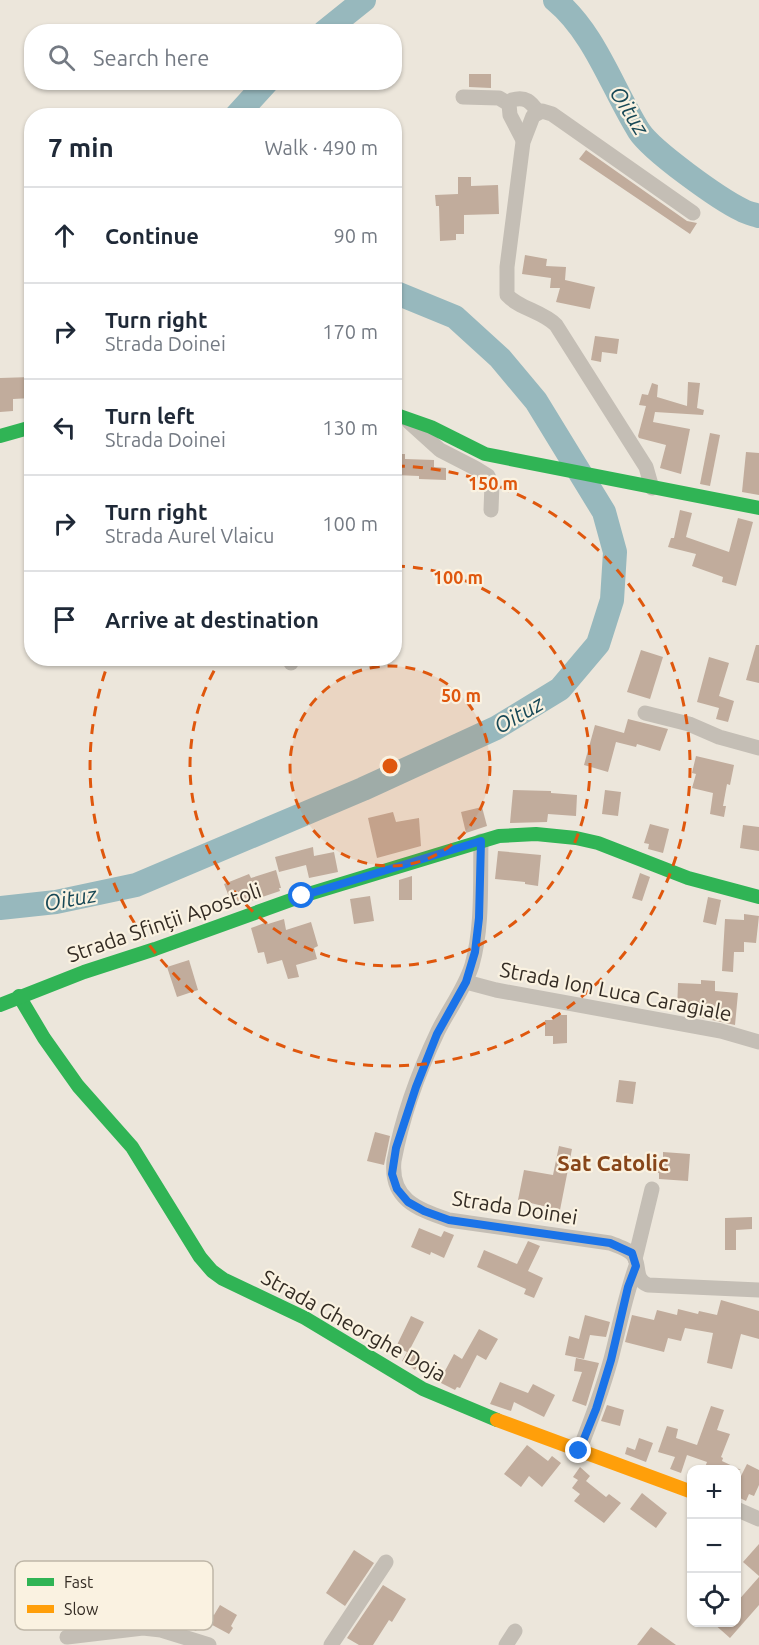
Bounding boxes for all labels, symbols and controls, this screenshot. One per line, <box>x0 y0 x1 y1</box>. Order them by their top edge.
search box <box>24 24 402 90</box>
icon: search <box>45 41 78 74</box>
text: Search here <box>93 45 209 70</box>
water label: Oituz <box>605 81 655 140</box>
text: 7 min <box>48 133 114 162</box>
text: Walk · 490 m <box>265 136 378 159</box>
icon: ahead <box>48 219 81 252</box>
text: Continue <box>105 223 199 248</box>
text: 90 m <box>334 224 378 247</box>
text: Turn right <box>105 307 207 332</box>
icon: right <box>48 315 81 348</box>
text: 170 m <box>322 320 378 343</box>
text: Strada Doinei <box>105 332 226 355</box>
text: Turn left <box>105 403 195 428</box>
icon: left <box>48 411 81 444</box>
text: 130 m <box>322 416 378 439</box>
text: Strada Doinei <box>105 428 226 451</box>
text: 150 m <box>468 473 518 493</box>
text: Turn right <box>105 499 207 524</box>
icon: right <box>48 507 81 540</box>
text: 100 m <box>322 512 378 535</box>
text: Strada Aurel Vlaicu <box>105 524 274 547</box>
text: 100 m <box>433 567 483 587</box>
icon: arrive <box>48 603 81 636</box>
text: Arrive at destination <box>105 607 319 632</box>
text: 50 m <box>441 685 481 705</box>
water label: Oituz <box>489 689 548 738</box>
centre of rings <box>380 756 400 776</box>
street label: Strada Sfinții Apostoli <box>64 877 264 967</box>
water label: Oituz <box>42 881 99 915</box>
route start <box>288 882 314 908</box>
street label: Strada Ion Luca Caragiale <box>498 957 734 1025</box>
district label: Sat Catolic <box>557 1150 669 1175</box>
street label: Strada Doinei <box>451 1185 579 1229</box>
street label: Strada Gheorghe Doja <box>258 1264 450 1386</box>
route end <box>565 1437 591 1463</box>
map controls <box>687 1465 741 1627</box>
button: + <box>687 1465 741 1519</box>
button: − <box>687 1519 741 1573</box>
legend <box>15 1561 213 1630</box>
text: Fast <box>64 1573 94 1591</box>
button: locate <box>687 1573 741 1627</box>
text: Slow <box>64 1600 99 1618</box>

